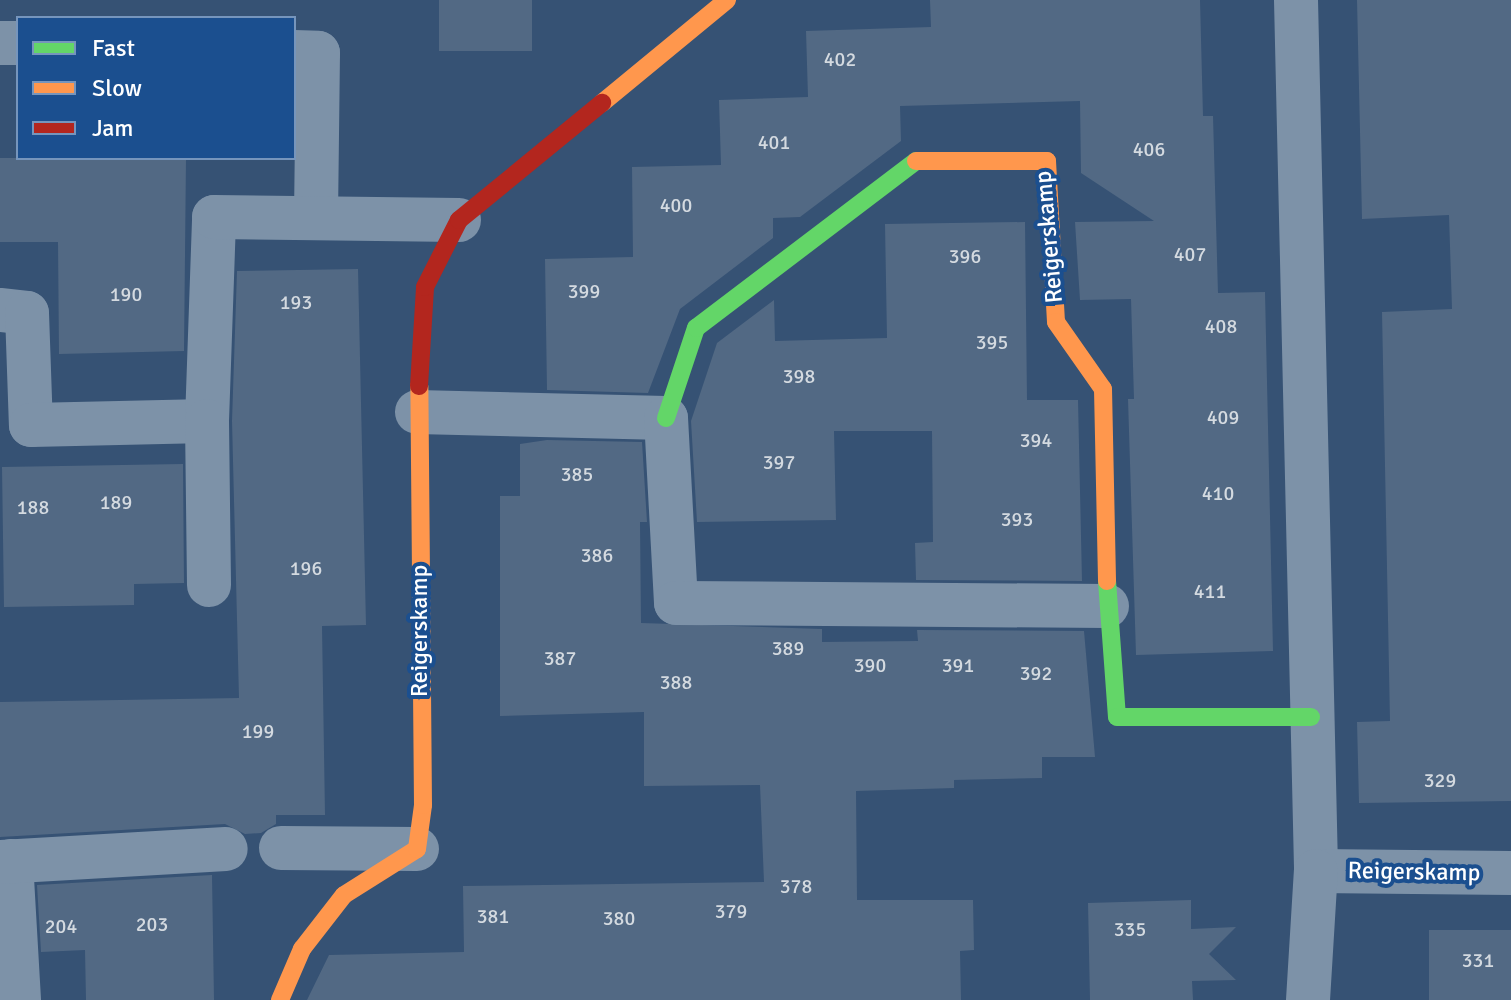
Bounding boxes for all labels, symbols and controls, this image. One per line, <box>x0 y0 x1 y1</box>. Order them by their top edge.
legend <box>16 16 296 160</box>
text: Fast <box>92 33 135 63</box>
house number: 402 <box>824 47 856 71</box>
text: Slow <box>92 73 142 103</box>
text: Jam <box>92 113 133 143</box>
house number: 401 <box>758 130 790 154</box>
house number: 406 <box>1133 137 1165 161</box>
street label: Reigerskamp <box>1029 170 1069 304</box>
house number: 400 <box>660 193 692 217</box>
house number: 407 <box>1174 242 1206 266</box>
house number: 396 <box>949 244 981 268</box>
house number: 399 <box>568 279 600 303</box>
house number: 190 <box>110 282 142 306</box>
house number: 193 <box>280 290 312 314</box>
house number: 408 <box>1205 314 1237 338</box>
house number: 395 <box>976 330 1008 354</box>
house number: 398 <box>783 364 815 388</box>
house number: 409 <box>1207 405 1239 429</box>
house number: 394 <box>1020 428 1052 452</box>
house number: 397 <box>763 450 795 474</box>
house number: 385 <box>561 462 593 486</box>
house number: 410 <box>1202 481 1234 505</box>
house number: 189 <box>100 490 132 514</box>
house number: 188 <box>17 495 49 519</box>
house number: 393 <box>1001 507 1033 531</box>
house number: 386 <box>581 543 613 567</box>
house number: 196 <box>290 556 322 580</box>
street label: Reigerskamp <box>406 565 434 697</box>
house number: 411 <box>1194 579 1226 603</box>
house number: 389 <box>772 636 804 660</box>
house number: 387 <box>544 646 576 670</box>
house number: 390 <box>854 653 886 677</box>
house number: 391 <box>942 653 974 677</box>
house number: 392 <box>1020 661 1052 685</box>
house number: 388 <box>660 670 692 694</box>
house number: 199 <box>242 719 274 743</box>
house number: 329 <box>1424 768 1456 792</box>
street label: Reigerskamp <box>1347 856 1481 888</box>
house number: 378 <box>780 874 812 898</box>
house number: 379 <box>715 899 747 923</box>
house number: 381 <box>477 904 509 928</box>
house number: 380 <box>603 906 635 930</box>
house number: 203 <box>136 912 168 936</box>
house number: 204 <box>45 914 77 938</box>
house number: 335 <box>1114 917 1146 941</box>
house number: 331 <box>1462 948 1494 972</box>

